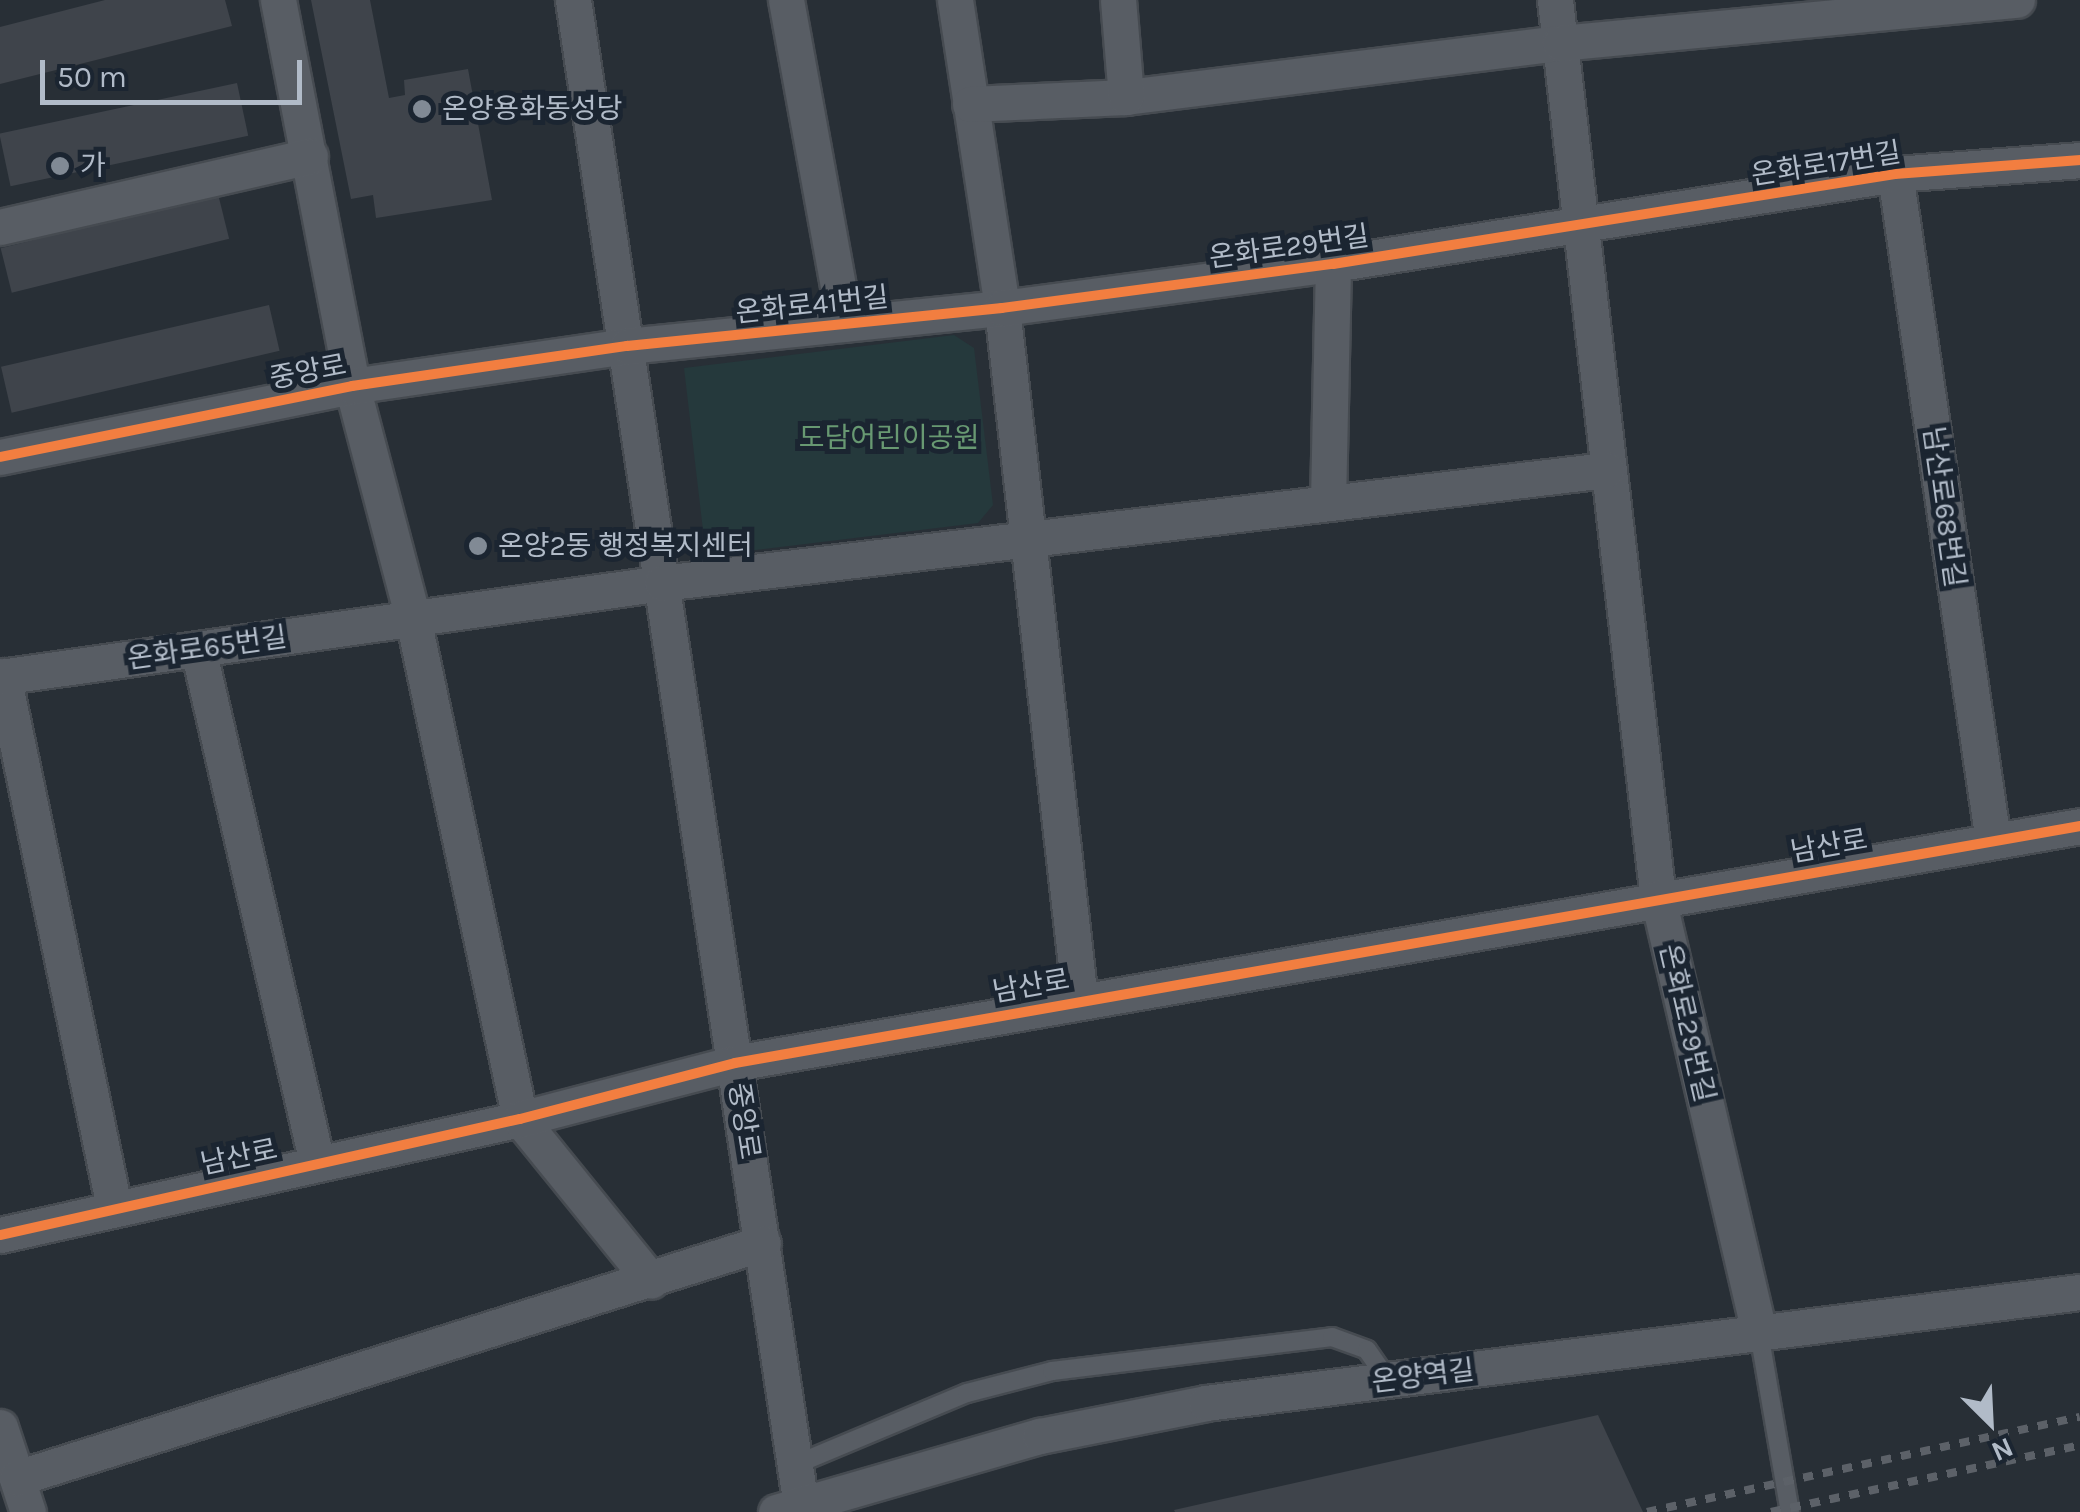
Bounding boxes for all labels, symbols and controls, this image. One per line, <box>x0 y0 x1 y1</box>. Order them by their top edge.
scale bar <box>45 40 308 102</box>
text: 50 m <box>57 59 127 95</box>
place label: 온양용화동성당 <box>442 92 622 126</box>
marker: 온양용화동성당 <box>411 98 433 120</box>
street label: 온화로17번길 <box>1749 136 1903 192</box>
place label: 가 <box>80 149 106 183</box>
marker: 가 <box>49 155 71 177</box>
street label: 온화로29번길 <box>1207 219 1371 275</box>
street label: 온화로41번길 <box>734 280 890 330</box>
street label: 중앙로 <box>267 348 349 396</box>
park label: 도담어린이공원 <box>799 421 979 455</box>
street label: 남산로68번길 <box>1916 424 1972 590</box>
place label: 온양2동 행정복지센터 <box>498 529 753 563</box>
marker: 온양2동 행정복지센터 <box>467 535 489 557</box>
street label: 온화로65번길 <box>125 620 289 676</box>
street label: 남산로 <box>1788 823 1870 869</box>
street label: 온화로29번길 <box>1652 941 1722 1105</box>
street label: 남산로 <box>990 963 1072 1009</box>
street label: 중앙로 <box>721 1080 767 1162</box>
street label: 남산로 <box>198 1133 280 1181</box>
street label: 온양역길 <box>1370 1353 1476 1399</box>
north arrow <box>1940 1372 2040 1472</box>
text: N <box>1987 1431 2018 1469</box>

